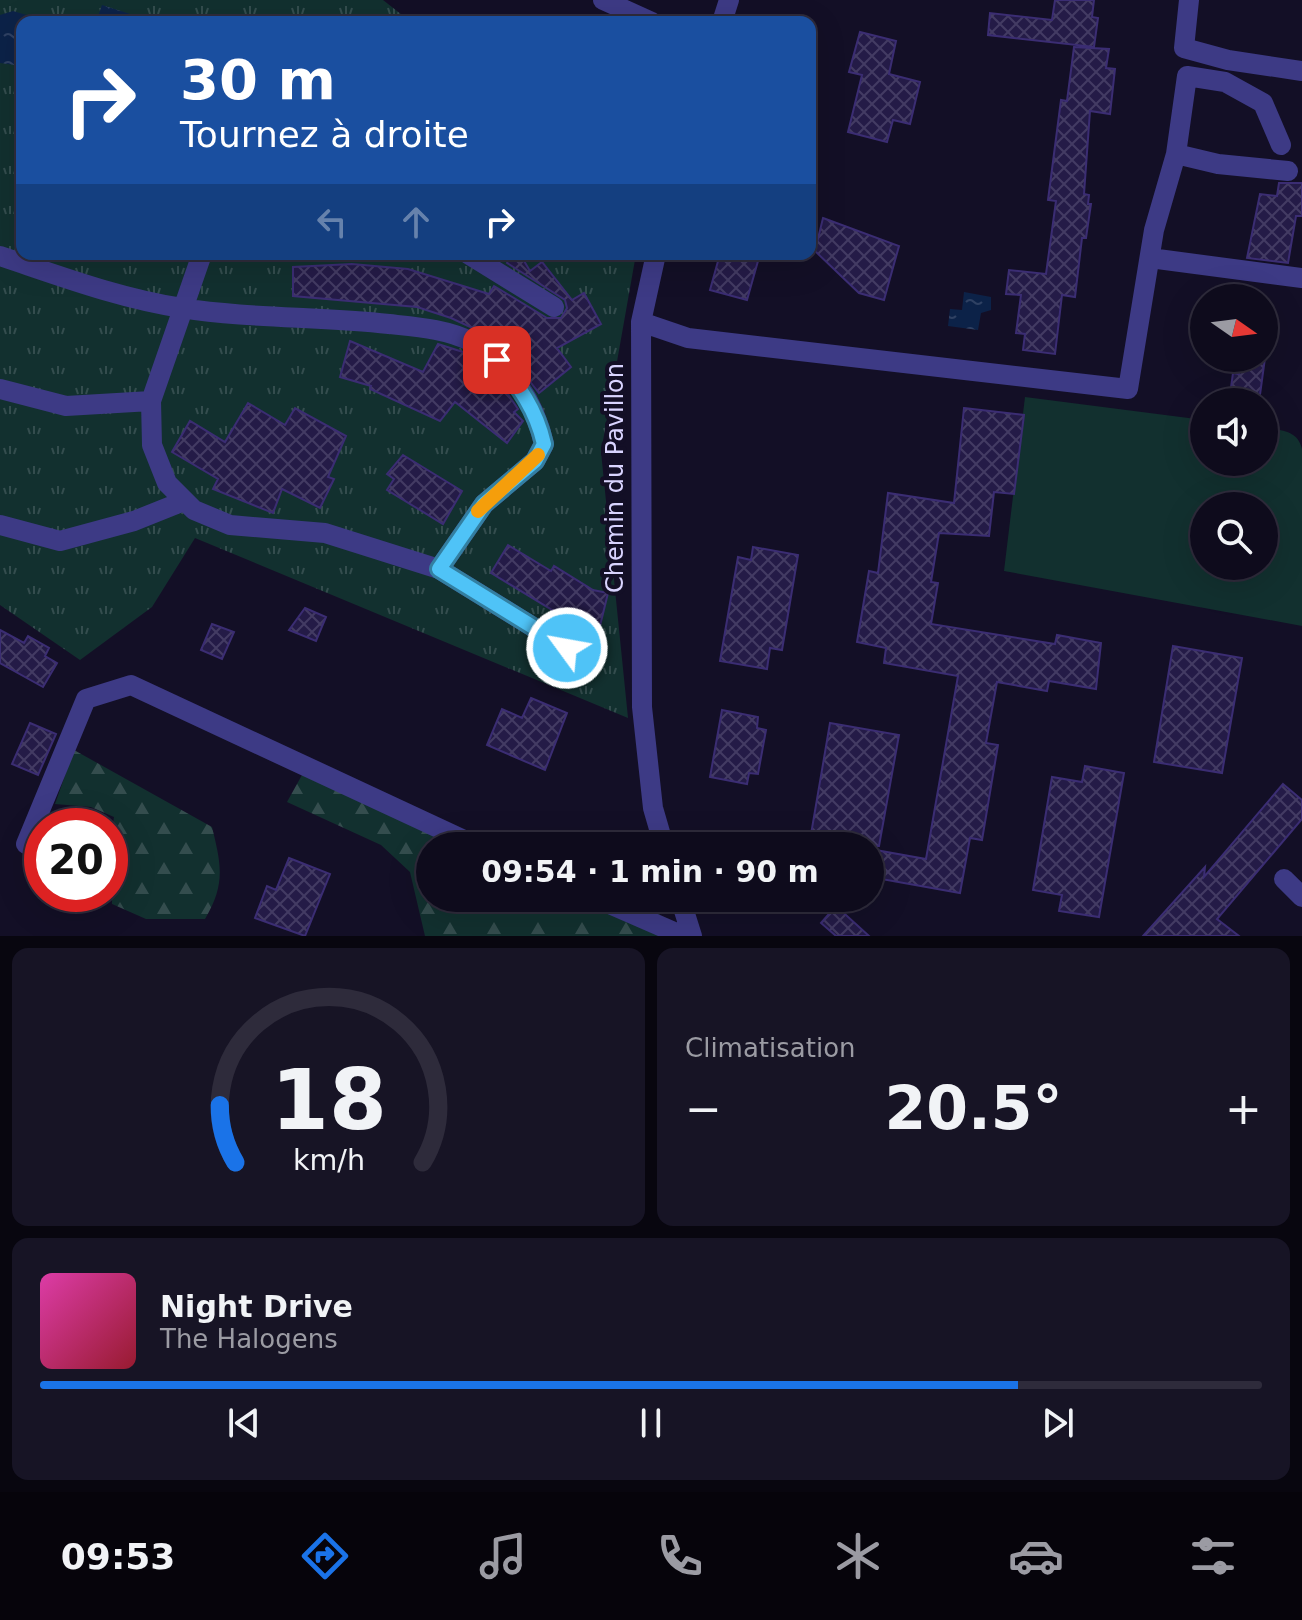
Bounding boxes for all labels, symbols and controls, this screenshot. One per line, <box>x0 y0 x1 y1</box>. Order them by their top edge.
text: 30 m <box>180 47 336 112</box>
icon: right <box>48 48 152 152</box>
text: Tournez à droite <box>180 114 469 155</box>
icon: left <box>310 200 354 244</box>
icon: ahead <box>394 200 438 244</box>
icon: right <box>478 200 522 244</box>
north arrow <box>1190 284 1278 372</box>
map controls <box>1190 284 1278 580</box>
pin <box>463 326 531 394</box>
icon: arrive <box>475 338 519 382</box>
street label: Chemin du Pavillon <box>601 363 629 593</box>
button: sound <box>1190 388 1278 476</box>
button: search <box>1190 492 1278 580</box>
position arrow <box>525 606 609 690</box>
speed limit sign: 20 <box>24 808 128 912</box>
text: 09:54 · 1 min · 90 m <box>481 854 819 889</box>
text: Climatisation <box>685 1033 856 1063</box>
text: 18 <box>271 1052 386 1149</box>
text: 20.5° <box>884 1073 1063 1143</box>
text: − <box>685 1083 722 1134</box>
text: + <box>1225 1083 1262 1134</box>
text: km/h <box>292 1143 365 1177</box>
text: Night Drive <box>160 1289 353 1324</box>
text: The Halogens <box>160 1324 338 1354</box>
icon: previous <box>222 1401 266 1445</box>
icon: pause <box>629 1401 673 1445</box>
icon: next <box>1036 1401 1080 1445</box>
icon: directions <box>297 1528 353 1584</box>
icon: music <box>475 1528 531 1584</box>
icon: phone <box>652 1528 708 1584</box>
icon: climate <box>830 1528 886 1584</box>
icon: car <box>1008 1528 1064 1584</box>
icon: filters <box>1185 1528 1241 1584</box>
text: 09:53 <box>61 1536 175 1577</box>

